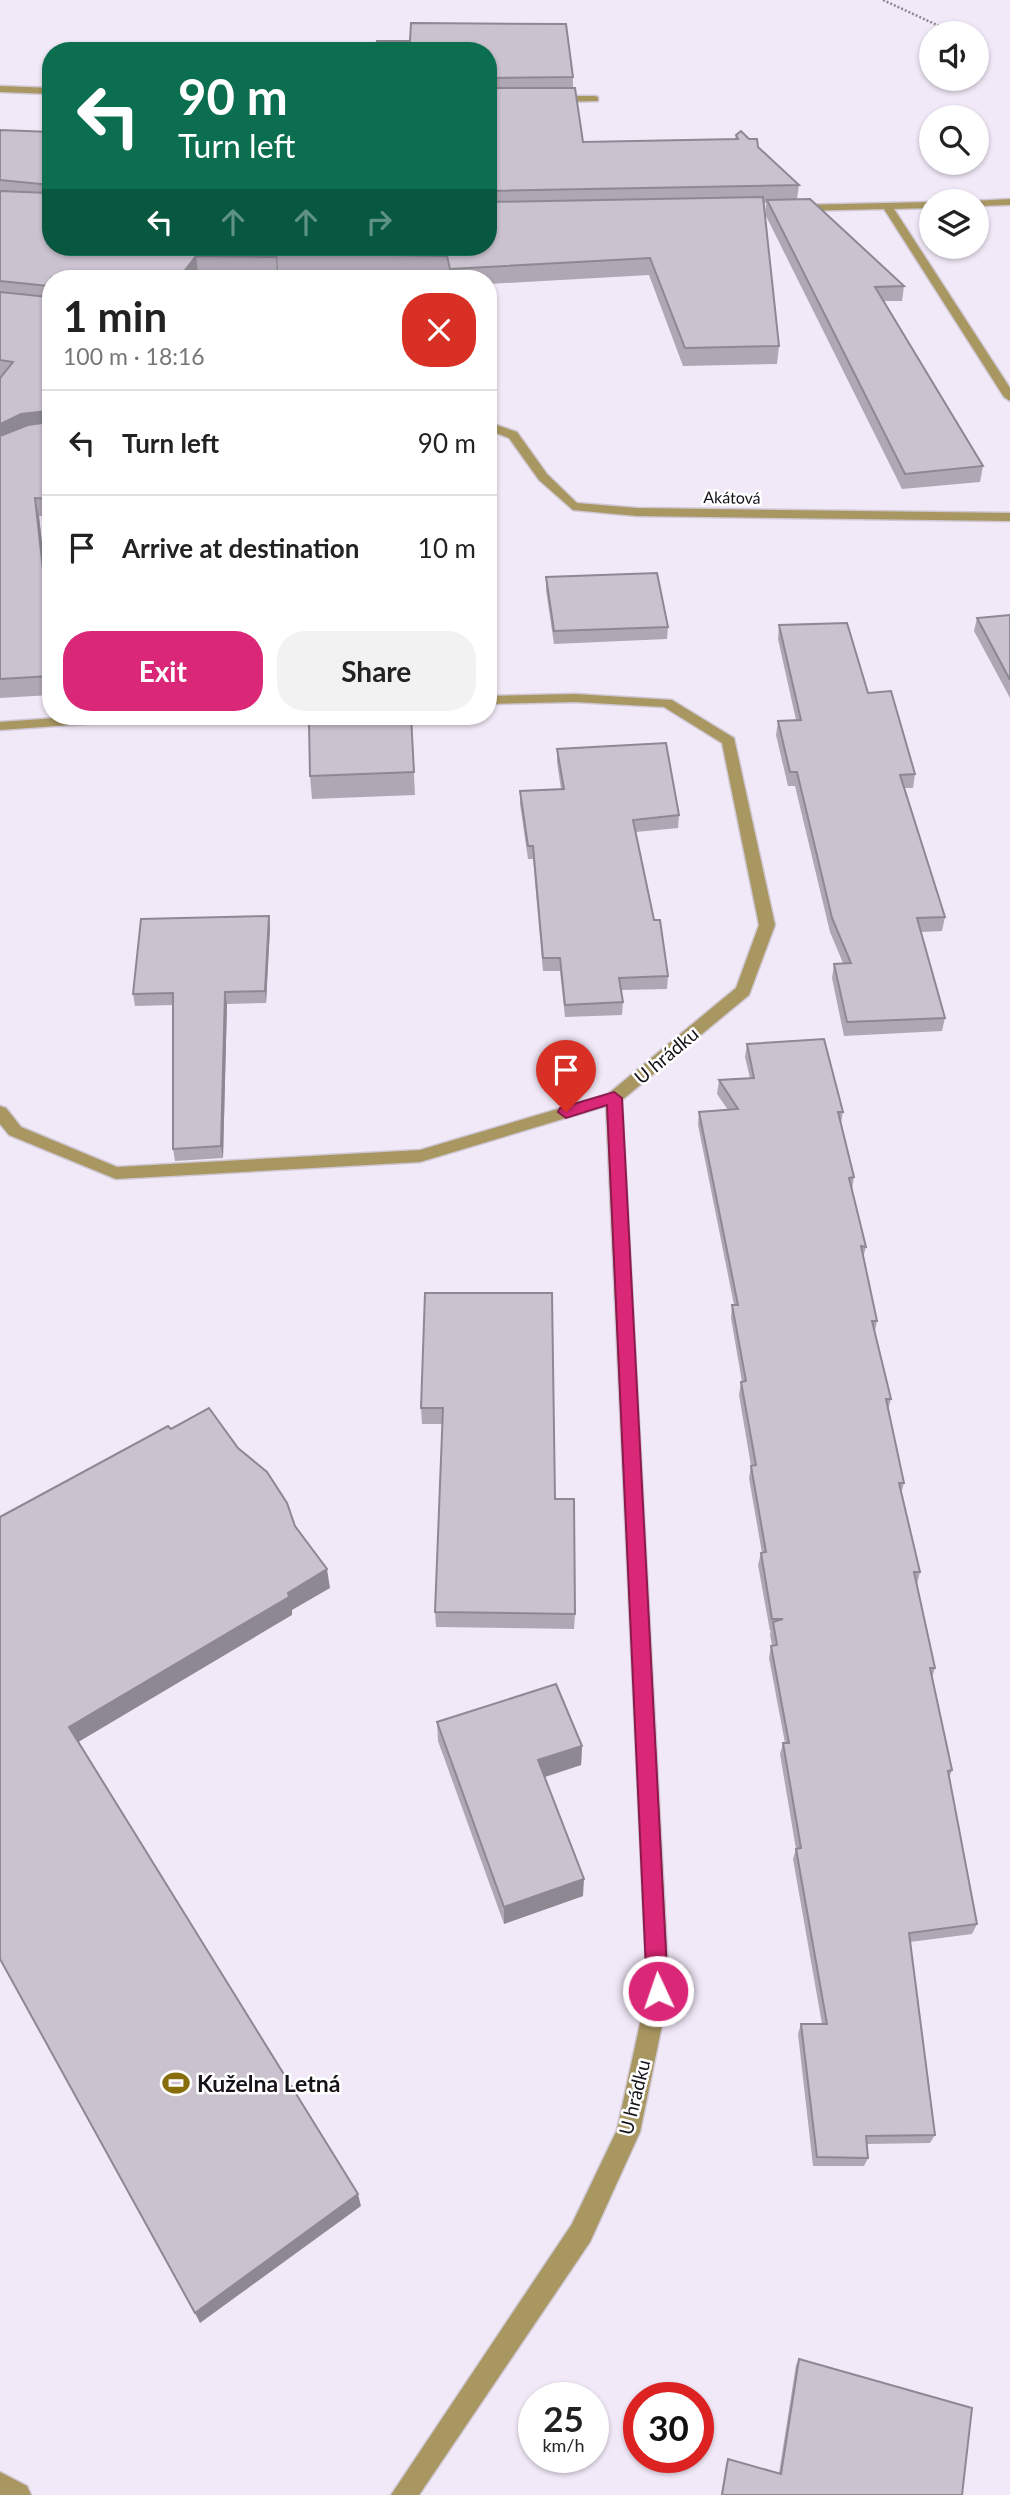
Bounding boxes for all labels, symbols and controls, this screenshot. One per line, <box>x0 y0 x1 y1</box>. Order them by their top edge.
map controls <box>919 21 989 259</box>
button: sound <box>919 21 989 91</box>
text: 90 m <box>178 67 288 125</box>
icon: left <box>63 70 154 161</box>
button: search <box>919 105 989 175</box>
text: Turn left <box>178 126 295 165</box>
button: layers <box>919 189 989 259</box>
icon: left <box>141 203 179 241</box>
icon: ahead <box>214 203 252 241</box>
icon: ahead <box>287 203 325 241</box>
icon: right <box>360 203 398 241</box>
text: 1 min <box>63 291 167 341</box>
button: close <box>402 293 476 367</box>
text: 100 m · 18:16 <box>63 342 205 370</box>
icon: left <box>63 424 101 462</box>
text: Turn left <box>122 427 219 459</box>
text: 90 m <box>418 427 476 459</box>
street label: Akátová <box>703 487 761 507</box>
icon: arrive <box>63 529 101 567</box>
text: Arrive at destination <box>122 532 359 564</box>
text: 10 m <box>418 532 476 564</box>
button: Exit <box>63 631 263 711</box>
button: Share <box>277 631 476 711</box>
street label: U hrádku <box>629 1022 703 1088</box>
pin <box>536 1040 596 1112</box>
icon: arrive <box>547 1051 585 1089</box>
position arrow <box>621 1954 695 2028</box>
street label: U hrádku <box>614 2057 654 2137</box>
sports icon: Kuželna Letná <box>161 2068 191 2098</box>
place label: Kuželna Letná <box>197 2069 340 2097</box>
speed limit sign: 30 <box>623 2382 714 2473</box>
text: 25 <box>543 2397 584 2439</box>
text: km/h <box>542 2434 585 2456</box>

